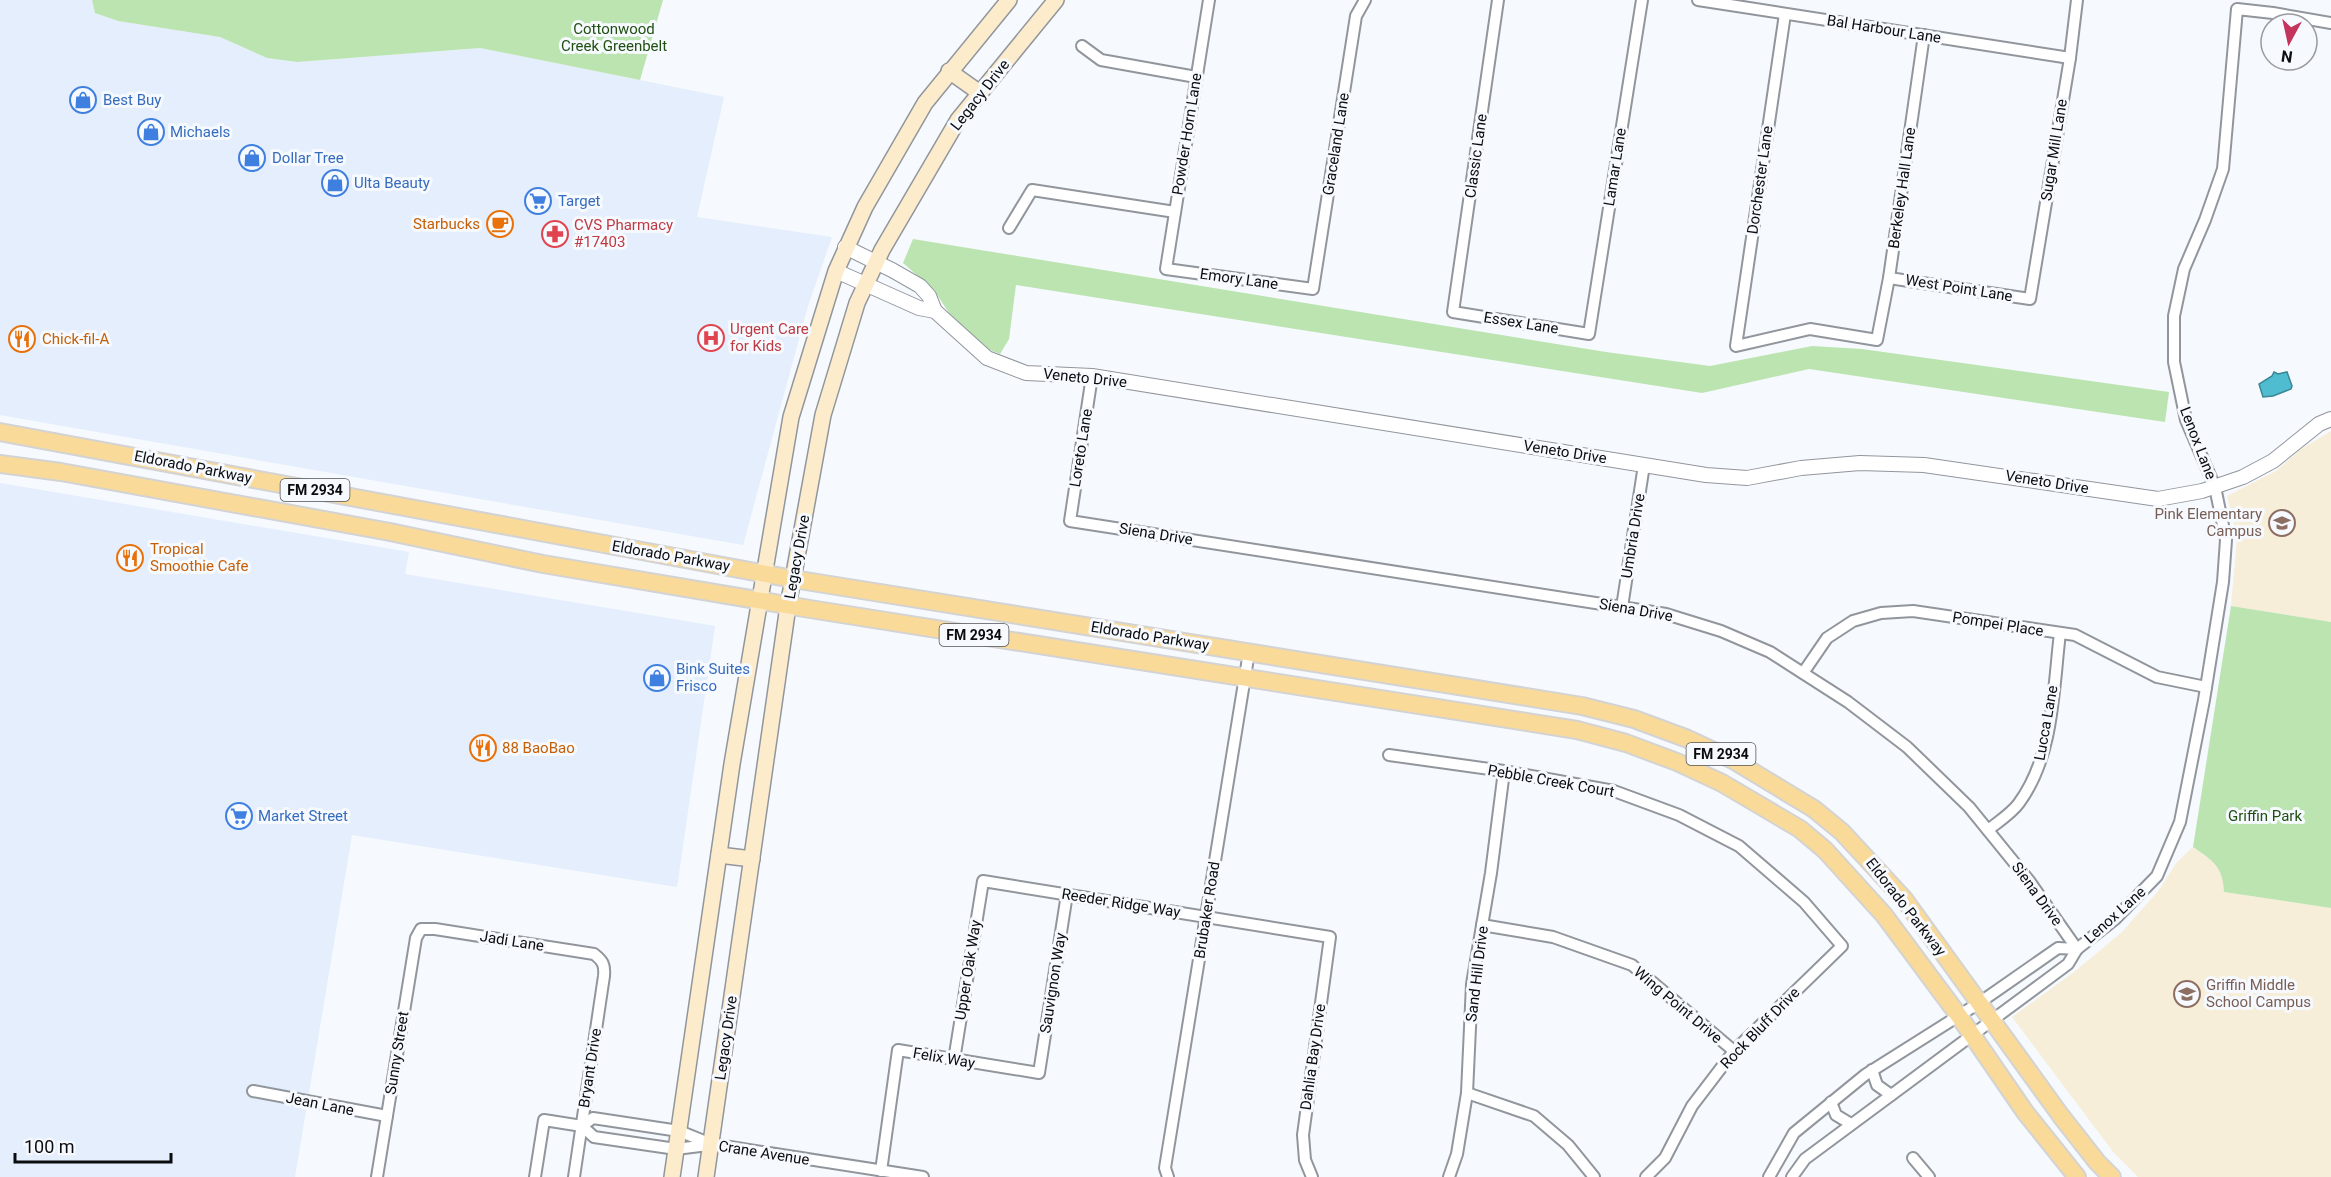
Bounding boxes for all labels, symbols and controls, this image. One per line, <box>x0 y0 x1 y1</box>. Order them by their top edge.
street label: Bal Harbour Lane <box>1826 11 1942 47</box>
north arrow <box>2259 12 2319 72</box>
park label: Cottonwood Creek Greenbelt <box>561 20 667 55</box>
text: N <box>2280 46 2294 67</box>
street label: Legacy Drive <box>947 56 1013 134</box>
street label: Powder Horn Lane <box>1168 72 1206 196</box>
shop icon: Best Buy <box>68 85 98 115</box>
place label: Best Buy <box>103 91 161 109</box>
street label: Graceland Lane <box>1319 91 1353 197</box>
street label: Sugar Mill Lane <box>2037 98 2071 202</box>
street label: Classic Lane <box>1461 113 1491 199</box>
shop icon: Michaels <box>136 117 166 147</box>
place label: Michaels <box>170 123 230 141</box>
street label: Dorchester Lane <box>1743 125 1777 235</box>
street label: Berkeley Hall Lane <box>1885 126 1919 250</box>
street label: Lamar Lane <box>1600 127 1630 207</box>
shop icon: Dollar Tree <box>237 143 267 173</box>
place label: Dollar Tree <box>272 149 344 167</box>
shop icon: Ulta Beauty <box>320 168 350 198</box>
place label: Ulta Beauty <box>354 174 430 192</box>
supermarket icon: Target <box>523 186 553 216</box>
place label: Target <box>558 192 601 210</box>
cafe icon: Starbucks <box>485 209 515 239</box>
place label: Starbucks <box>413 215 480 233</box>
place label: CVS Pharmacy #17403 <box>574 216 673 251</box>
pharmacy icon: CVS Pharmacy #17403 <box>540 219 570 249</box>
street label: Emory Lane <box>1199 265 1279 293</box>
street label: West Point Lane <box>1904 271 2014 305</box>
street label: Essex Lane <box>1482 308 1560 338</box>
place label: Urgent Care for Kids <box>730 320 809 355</box>
hospital icon: Urgent Care for Kids <box>696 323 726 353</box>
restaurant icon: Chick-fil-A <box>7 324 37 354</box>
place label: Chick-fil-A <box>42 330 109 348</box>
street label: Veneto Drive <box>1042 365 1128 391</box>
street label: Lenox Lane <box>2176 404 2220 482</box>
street label: Loreto Lane <box>1066 408 1096 488</box>
street label: Veneto Drive <box>1522 437 1608 467</box>
street label: Eldorado Parkway <box>133 447 253 487</box>
street label: Veneto Drive <box>2004 467 2090 497</box>
road number: FM 2934 <box>280 479 350 501</box>
street label: Umbria Drive <box>1617 492 1649 580</box>
place label: Pink Elementary Campus <box>2154 505 2262 540</box>
school or university icon: Pink Elementary Campus <box>2267 508 2297 538</box>
street label: Legacy Drive <box>781 514 813 600</box>
street label: Siena Drive <box>1118 519 1194 549</box>
street label: Eldorado Parkway <box>611 537 731 575</box>
place label: Tropical Smoothie Cafe <box>150 540 249 575</box>
restaurant icon: Tropical Smoothie Cafe <box>115 543 145 573</box>
street label: Siena Drive <box>1598 595 1674 625</box>
street label: Pompei Place <box>1951 608 2045 640</box>
street label: Eldorado Parkway <box>1090 618 1210 654</box>
road number: FM 2934 <box>940 624 1008 646</box>
place label: Bink Suites Frisco <box>676 660 750 695</box>
shop icon: Bink Suites Frisco <box>642 663 672 693</box>
street label: Lucca Lane <box>2031 684 2061 762</box>
restaurant icon: 88 BaoBao <box>468 733 498 763</box>
place label: 88 BaoBao <box>502 739 575 757</box>
road number: FM 2934 <box>1686 743 1756 765</box>
street label: Pebble Creek Court <box>1486 761 1616 801</box>
supermarket icon: Market Street <box>224 801 254 831</box>
place label: Market Street <box>258 807 348 825</box>
park label: Griffin Park <box>2228 807 2302 825</box>
street label: Eldorado Parkway <box>1862 854 1950 960</box>
street label: Siena Drive <box>2008 859 2066 929</box>
street label: Brubaker Road <box>1190 860 1224 960</box>
street label: Lenox Lane <box>2081 883 2149 947</box>
street label: Reeder Ridge Way <box>1060 885 1182 921</box>
street label: Upper Oak Way <box>951 919 985 1021</box>
street label: Sand Hill Drive <box>1462 925 1492 1023</box>
street label: Jadi Lane <box>479 927 545 955</box>
street label: Sauvignon Way <box>1036 931 1070 1035</box>
street label: Wing Point Drive <box>1630 963 1726 1047</box>
place label: Griffin Middle School Campus <box>2206 976 2311 1011</box>
school or university icon: Griffin Middle School Campus <box>2172 979 2202 1009</box>
street label: Rock Bluff Drive <box>1717 984 1803 1072</box>
street label: Legacy Drive <box>711 995 741 1081</box>
street label: Dahlia Bay Drive <box>1297 1003 1329 1111</box>
street label: Sunny Street <box>382 1010 412 1096</box>
street label: Bryant Drive <box>575 1027 605 1109</box>
street label: Felix Way <box>912 1044 976 1072</box>
street label: Jean Lane <box>284 1089 356 1119</box>
scale bar <box>15 1126 171 1164</box>
text: 100 m <box>24 1136 75 1157</box>
street label: Crane Avenue <box>717 1137 811 1169</box>

